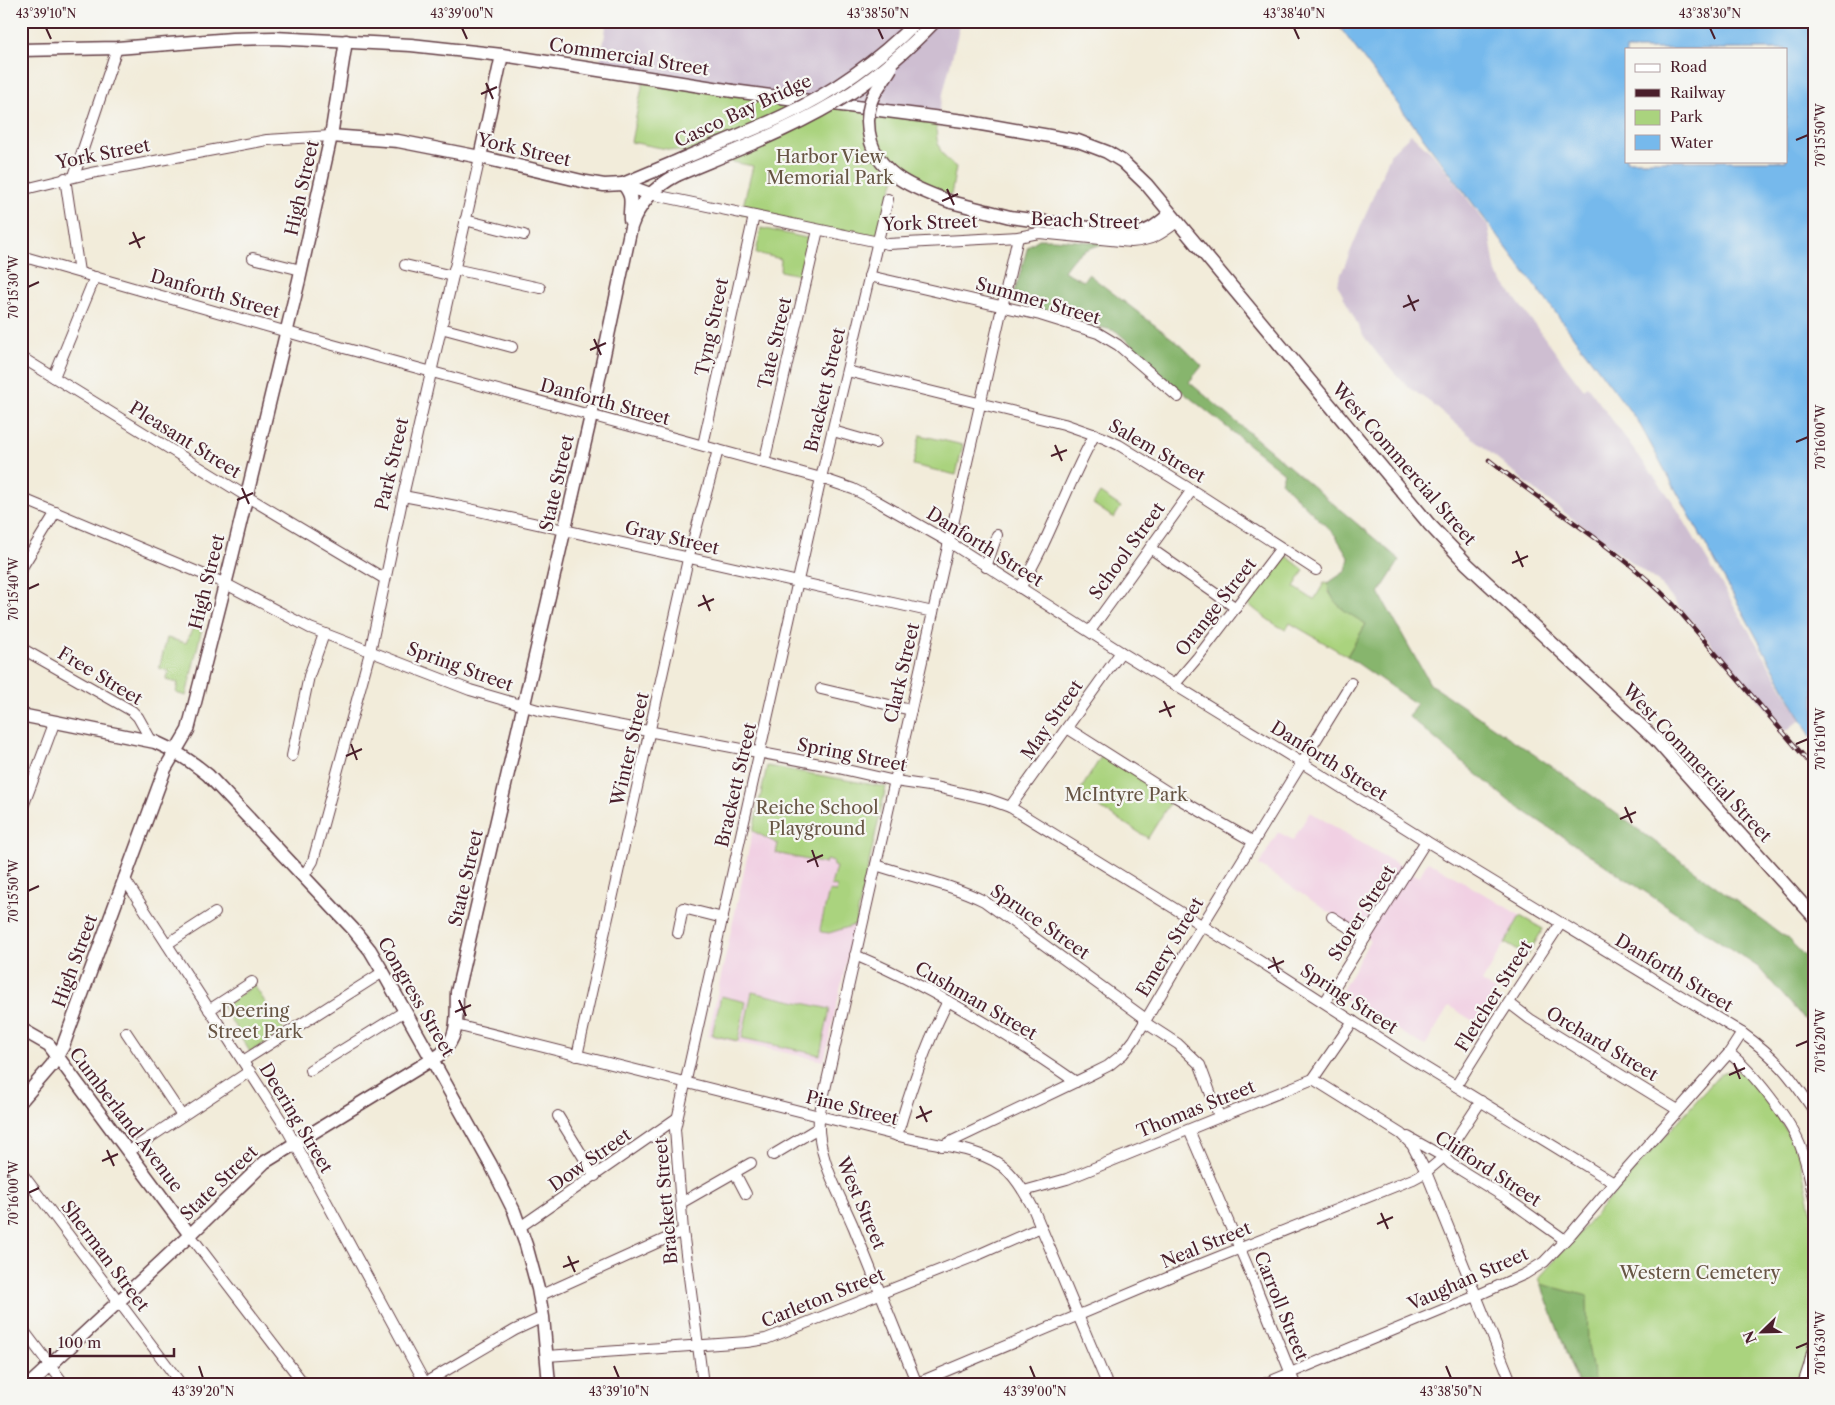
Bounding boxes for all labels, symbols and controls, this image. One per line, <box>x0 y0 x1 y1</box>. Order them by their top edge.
text: 43°39'10"N <box>16 6 76 21</box>
text: 43°39'00"N <box>430 6 494 21</box>
text: 43°38'50"N <box>847 6 909 21</box>
text: 43°38'40"N <box>1263 6 1325 21</box>
text: 43°38'30"N <box>1679 6 1741 21</box>
street label: Commercial Street <box>548 34 711 81</box>
legend <box>1625 48 1788 162</box>
text: Road <box>1670 57 1707 76</box>
street label: Casco Bay Bridge <box>671 70 815 152</box>
text: Railway <box>1670 83 1726 102</box>
text: 70°15'50"W <box>1813 102 1828 167</box>
text: Park <box>1670 107 1704 126</box>
street label: York Street <box>474 128 573 172</box>
text: Water <box>1669 133 1714 152</box>
street label: York Street <box>53 134 152 174</box>
street label: High Street <box>280 137 324 238</box>
park label: Harbor View Memorial Park <box>766 146 895 189</box>
street label: Beach Street <box>1030 208 1140 234</box>
street label: York Street <box>881 210 979 236</box>
text: 70°15'30"W <box>6 254 21 319</box>
street label: Danforth Street <box>148 265 283 323</box>
street label: Summer Street <box>973 273 1103 329</box>
street label: Tyng Street <box>691 275 733 378</box>
street label: Tate Street <box>754 294 796 391</box>
street label: Brackett Street <box>800 325 850 454</box>
street label: Danforth Street <box>538 374 673 430</box>
street label: West Commercial Street <box>1327 377 1481 550</box>
street label: Pleasant Street <box>125 397 245 483</box>
text: 70°16'00"W <box>1813 404 1828 469</box>
street label: Salem Street <box>1105 414 1210 488</box>
street label: Park Street <box>371 415 413 513</box>
street label: State Street <box>535 432 579 534</box>
street label: School Street <box>1084 498 1170 604</box>
street label: Danforth Street <box>923 502 1048 592</box>
street label: Gray Street <box>623 516 722 560</box>
street label: High Street <box>185 531 230 632</box>
street label: Orange Street <box>1171 553 1262 660</box>
text: 70°15'40"W <box>6 557 21 621</box>
street label: Clark Street <box>880 620 924 725</box>
street label: Spring Street <box>404 638 517 697</box>
street label: Free Street <box>54 642 147 710</box>
street label: May Street <box>1017 675 1088 764</box>
street label: West Commercial Street <box>1617 678 1777 847</box>
street label: Winter Street <box>606 689 654 809</box>
text: 70°16'10"W <box>1813 707 1828 770</box>
street label: Danforth Street <box>1267 716 1392 806</box>
street label: Brackett Street <box>711 720 761 849</box>
street label: Spring Street <box>795 734 909 777</box>
park label: McIntyre Park <box>1065 784 1189 806</box>
park label: Reiche School Playground <box>755 797 879 840</box>
street label: State Street <box>444 827 488 929</box>
text: 70°15'50"W <box>6 858 21 923</box>
street label: Storer Street <box>1324 861 1400 965</box>
street label: Spruce Street <box>986 880 1094 965</box>
street label: Emery Street <box>1132 893 1209 1001</box>
street label: High Street <box>48 911 102 1011</box>
street label: Danforth Street <box>1611 929 1737 1017</box>
street label: Congress Street <box>373 933 459 1061</box>
street label: Fletcher Street <box>1451 936 1537 1056</box>
street label: Cushman Street <box>911 957 1042 1045</box>
street label: Spring Street <box>1296 959 1402 1039</box>
park label: Deering Street Park <box>208 1000 304 1043</box>
street label: Orchard Street <box>1542 1002 1662 1086</box>
text: 70°16'20"W <box>1813 1008 1828 1073</box>
street label: Cumberland Avenue <box>64 1043 188 1197</box>
street label: Deering Street <box>255 1059 338 1178</box>
street label: Thomas Street <box>1134 1075 1259 1143</box>
street label: Pine Street <box>803 1086 901 1130</box>
street label: Dow Street <box>545 1123 636 1196</box>
street label: Clifford Street <box>1431 1127 1546 1212</box>
street label: Brackett Street <box>649 1136 683 1265</box>
street label: State Street <box>176 1140 263 1225</box>
street label: West Street <box>831 1153 891 1253</box>
text: 70°16'00"W <box>6 1160 21 1225</box>
street label: Sherman Street <box>56 1196 154 1316</box>
street label: Neal Street <box>1158 1217 1255 1273</box>
street label: Vaughan Street <box>1404 1242 1532 1316</box>
street label: Carroll Street <box>1249 1248 1313 1364</box>
park label: Western Cemetery <box>1619 1262 1781 1284</box>
street label: Carleton Street <box>758 1263 888 1333</box>
north arrow <box>1738 1308 1788 1358</box>
text: 70°16'30"W <box>1813 1310 1828 1375</box>
scale bar <box>50 1325 174 1357</box>
text: N <box>1739 1328 1761 1346</box>
text: 100 m <box>58 1333 101 1352</box>
text: 43°39'20"N <box>172 1384 234 1399</box>
text: 43°39'10"N <box>589 1384 649 1399</box>
text: 43°39'00"N <box>1003 1384 1067 1399</box>
text: 43°38'50"N <box>1420 1384 1482 1399</box>

